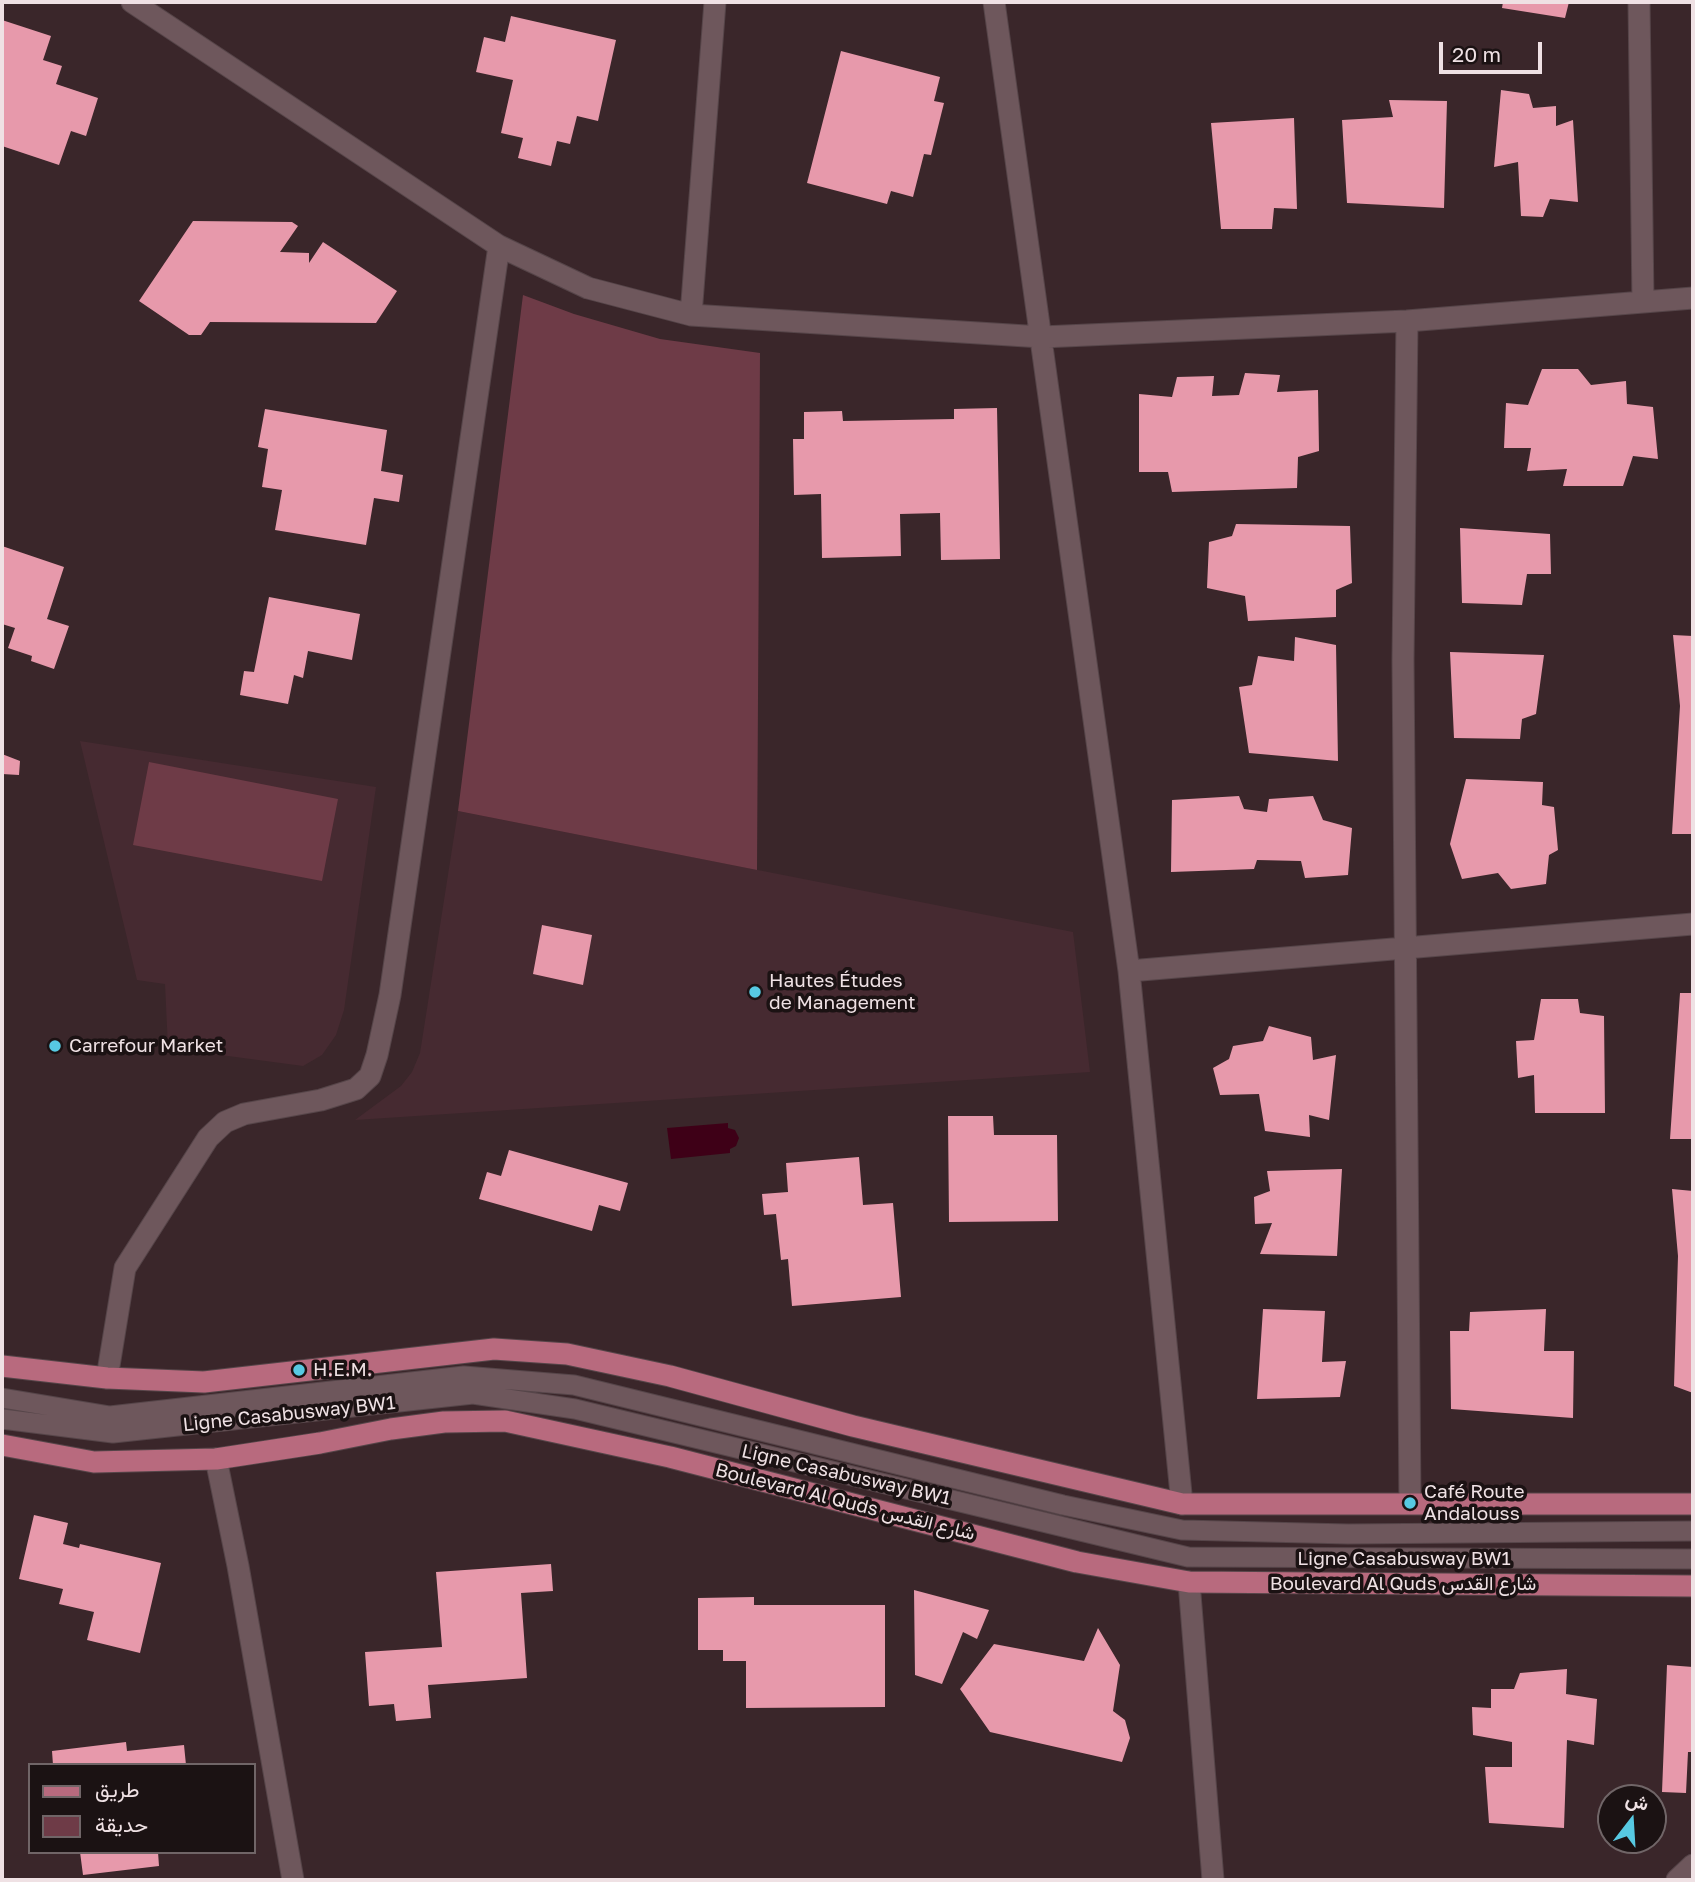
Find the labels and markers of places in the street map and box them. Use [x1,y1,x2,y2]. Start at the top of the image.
place label: Hautes Études de Management [769,970,916,1014]
marker: Hautes Études de Management [747,984,763,1000]
place label: Carrefour Market [69,1035,223,1057]
marker: Carrefour Market [47,1038,63,1054]
place label: H.E.M. [313,1359,372,1381]
marker: H.E.M. [291,1362,307,1378]
place label: Café Route Andalouss [1424,1481,1524,1525]
marker: Café Route Andalouss [1402,1495,1418,1511]

